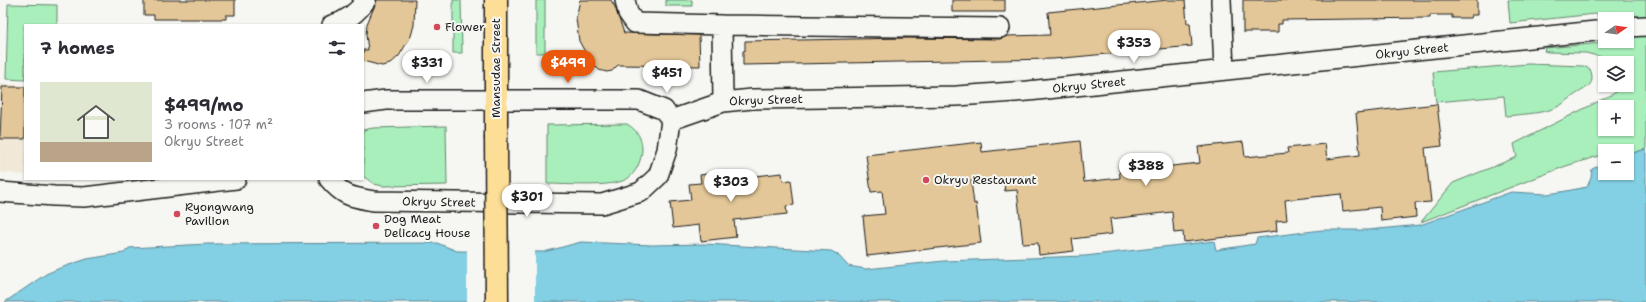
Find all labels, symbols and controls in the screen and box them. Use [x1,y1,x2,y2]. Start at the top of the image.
north arrow [1598,12,1634,48]
map controls [1598,12,1634,180]
street label: Mansudae Street [488,18,504,118]
place label: Flower [445,19,485,35]
marker: Flower [432,22,442,32]
pin: $353 [1110,30,1158,64]
text: $353 [1117,34,1151,51]
text: 7 homes [40,37,115,59]
icon: filters [326,37,348,59]
street label: Okryu Street [1375,39,1449,63]
pin: $331 [403,50,451,84]
pin: $499 [544,50,592,84]
text: $331 [411,54,443,71]
text: $499 [550,54,586,71]
button: layers [1598,56,1634,92]
pin: $451 [643,60,691,94]
text: $451 [651,64,683,81]
street label: Okryu Street [1052,73,1126,97]
street label: Okryu Street [729,91,803,109]
text: $499/mo [164,94,243,116]
icon: home [72,98,120,146]
button: + [1598,100,1634,136]
text: 3 rooms · 107 m² [164,116,273,133]
text: Okryu Street [164,133,244,150]
button: − [1598,144,1634,180]
pin: $388 [1122,153,1170,187]
text: $388 [1128,157,1164,174]
pin: $303 [707,169,755,203]
place label: Okryu Restaurant [934,172,1037,188]
text: $303 [713,173,749,190]
marker: Okryu Restaurant [921,175,931,185]
pin: $301 [503,184,551,218]
text: $301 [511,188,543,205]
street label: Okryu Street [402,193,476,211]
place label: Ryongwang Pavilion [185,199,254,229]
marker: Ryongwang Pavilion [172,209,182,219]
place label: Dog Meat Delicacy House [384,211,471,241]
marker: Dog Meat Delicacy House [371,221,381,231]

